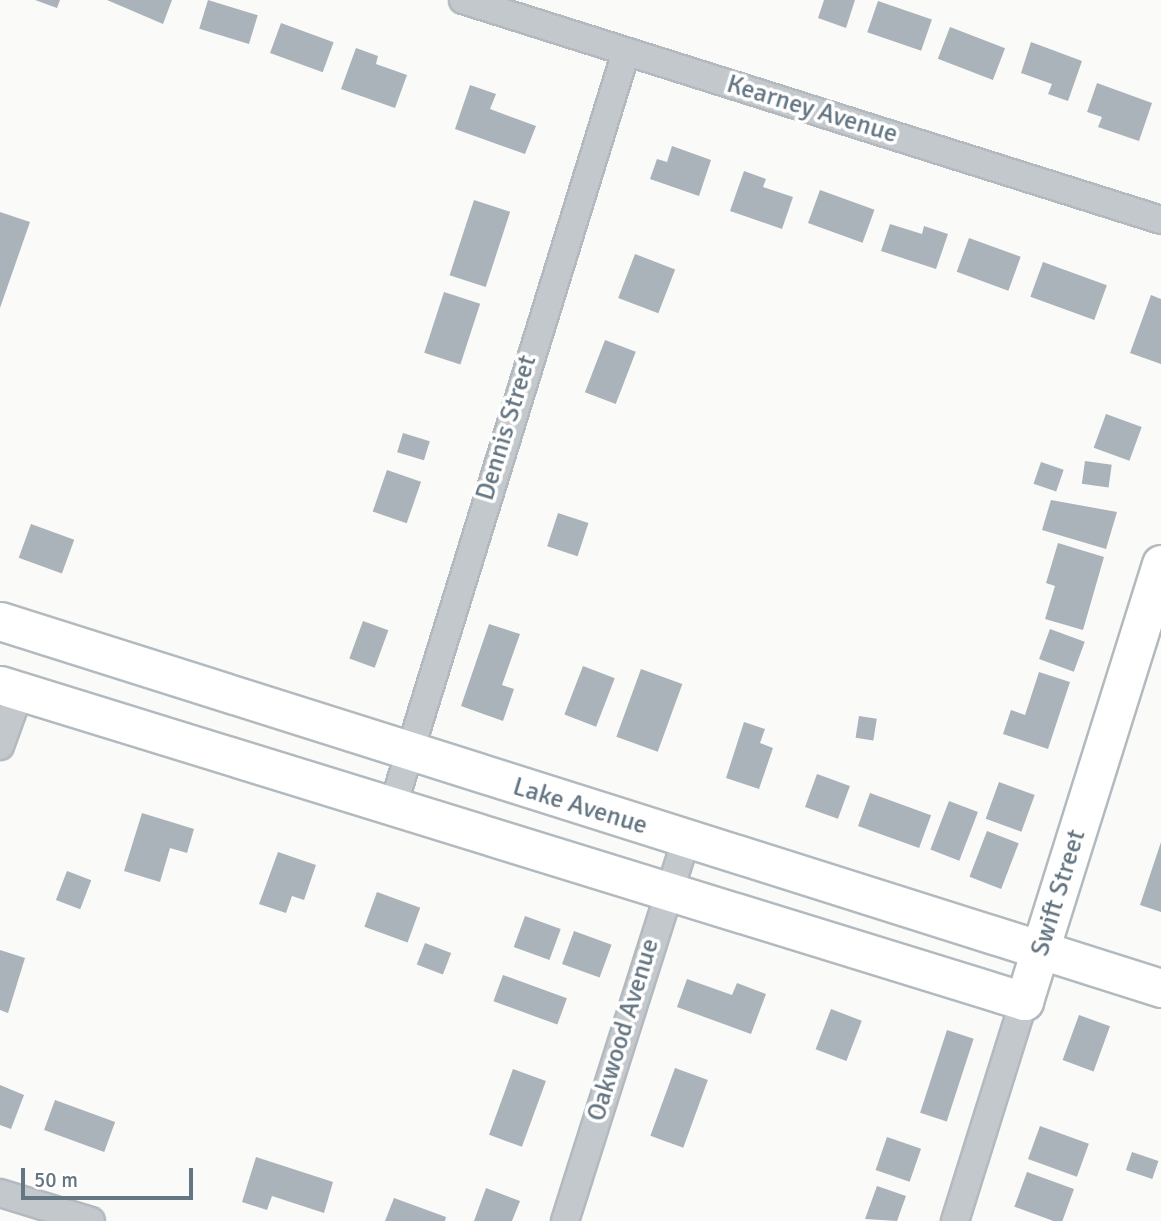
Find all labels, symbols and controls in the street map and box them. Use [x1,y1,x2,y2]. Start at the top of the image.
street label: Kearney Avenue [723,69,901,151]
street label: Dennis Street [470,352,544,504]
street label: Lake Avenue [509,772,651,842]
street label: Swift Street [1025,826,1093,960]
street label: Oakwood Avenue [581,935,667,1125]
scale bar [24,1154,196,1198]
text: 50 m [34,1167,78,1193]

